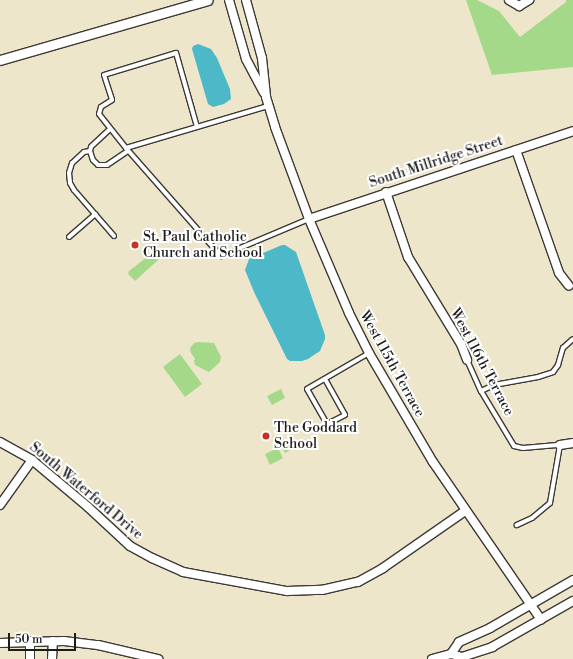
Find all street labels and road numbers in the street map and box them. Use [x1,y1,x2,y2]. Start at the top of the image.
street label: South Millridge Street [367,132,505,192]
street label: West 116th Terrace [447,306,517,418]
street label: West 115th Terrace [356,308,428,420]
street label: South Waterford Drive [26,439,146,543]

